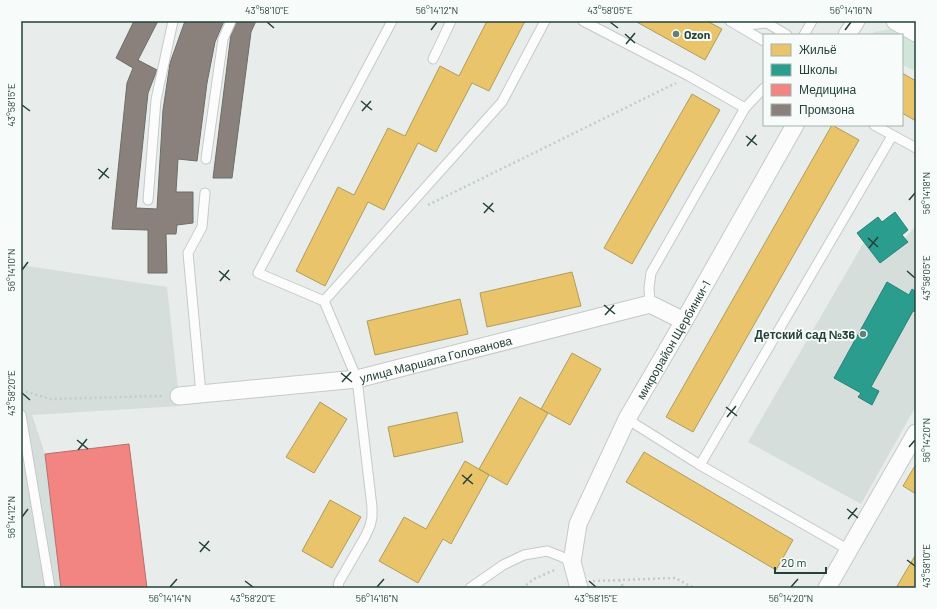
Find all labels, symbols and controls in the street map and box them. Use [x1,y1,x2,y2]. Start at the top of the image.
text: 43°58'10"E [245,4,289,16]
text: 56°14'12"N [416,4,458,16]
text: 43°58'05"E [587,4,633,16]
text: 56°14'16"N [830,4,872,16]
place label: Ozon [684,27,710,41]
marker: Ozon [671,29,681,39]
legend [763,34,903,126]
text: Жильё [799,42,837,56]
text: Школы [799,62,837,76]
text: Медицина [799,82,856,97]
text: 43°58'15"E [5,83,17,127]
text: Промзона [799,102,855,117]
text: 56°14'18"N [920,172,932,214]
text: 56°14'10"N [5,249,17,291]
text: 43°58'05"E [920,255,932,301]
street label: микрорайон Щербинки-1 [633,278,713,402]
place label: Детский сад №36 [754,327,856,342]
marker: Детский сад №36 [858,329,868,339]
street label: улица Маршала Голованова [358,333,514,386]
text: 43°58'20"E [5,370,17,416]
text: 56°14'20"N [920,418,932,462]
text: 56°14'12"N [5,496,17,538]
text: 43°58'10"E [920,544,932,588]
scale bar [775,549,826,575]
text: 20 m [781,555,807,569]
text: 56°14'14"N [149,592,191,604]
text: 43°58'20"E [230,592,276,604]
text: 56°14'16"N [356,592,398,604]
text: 43°58'15"E [574,592,618,604]
text: 56°14'20"N [769,592,813,604]

